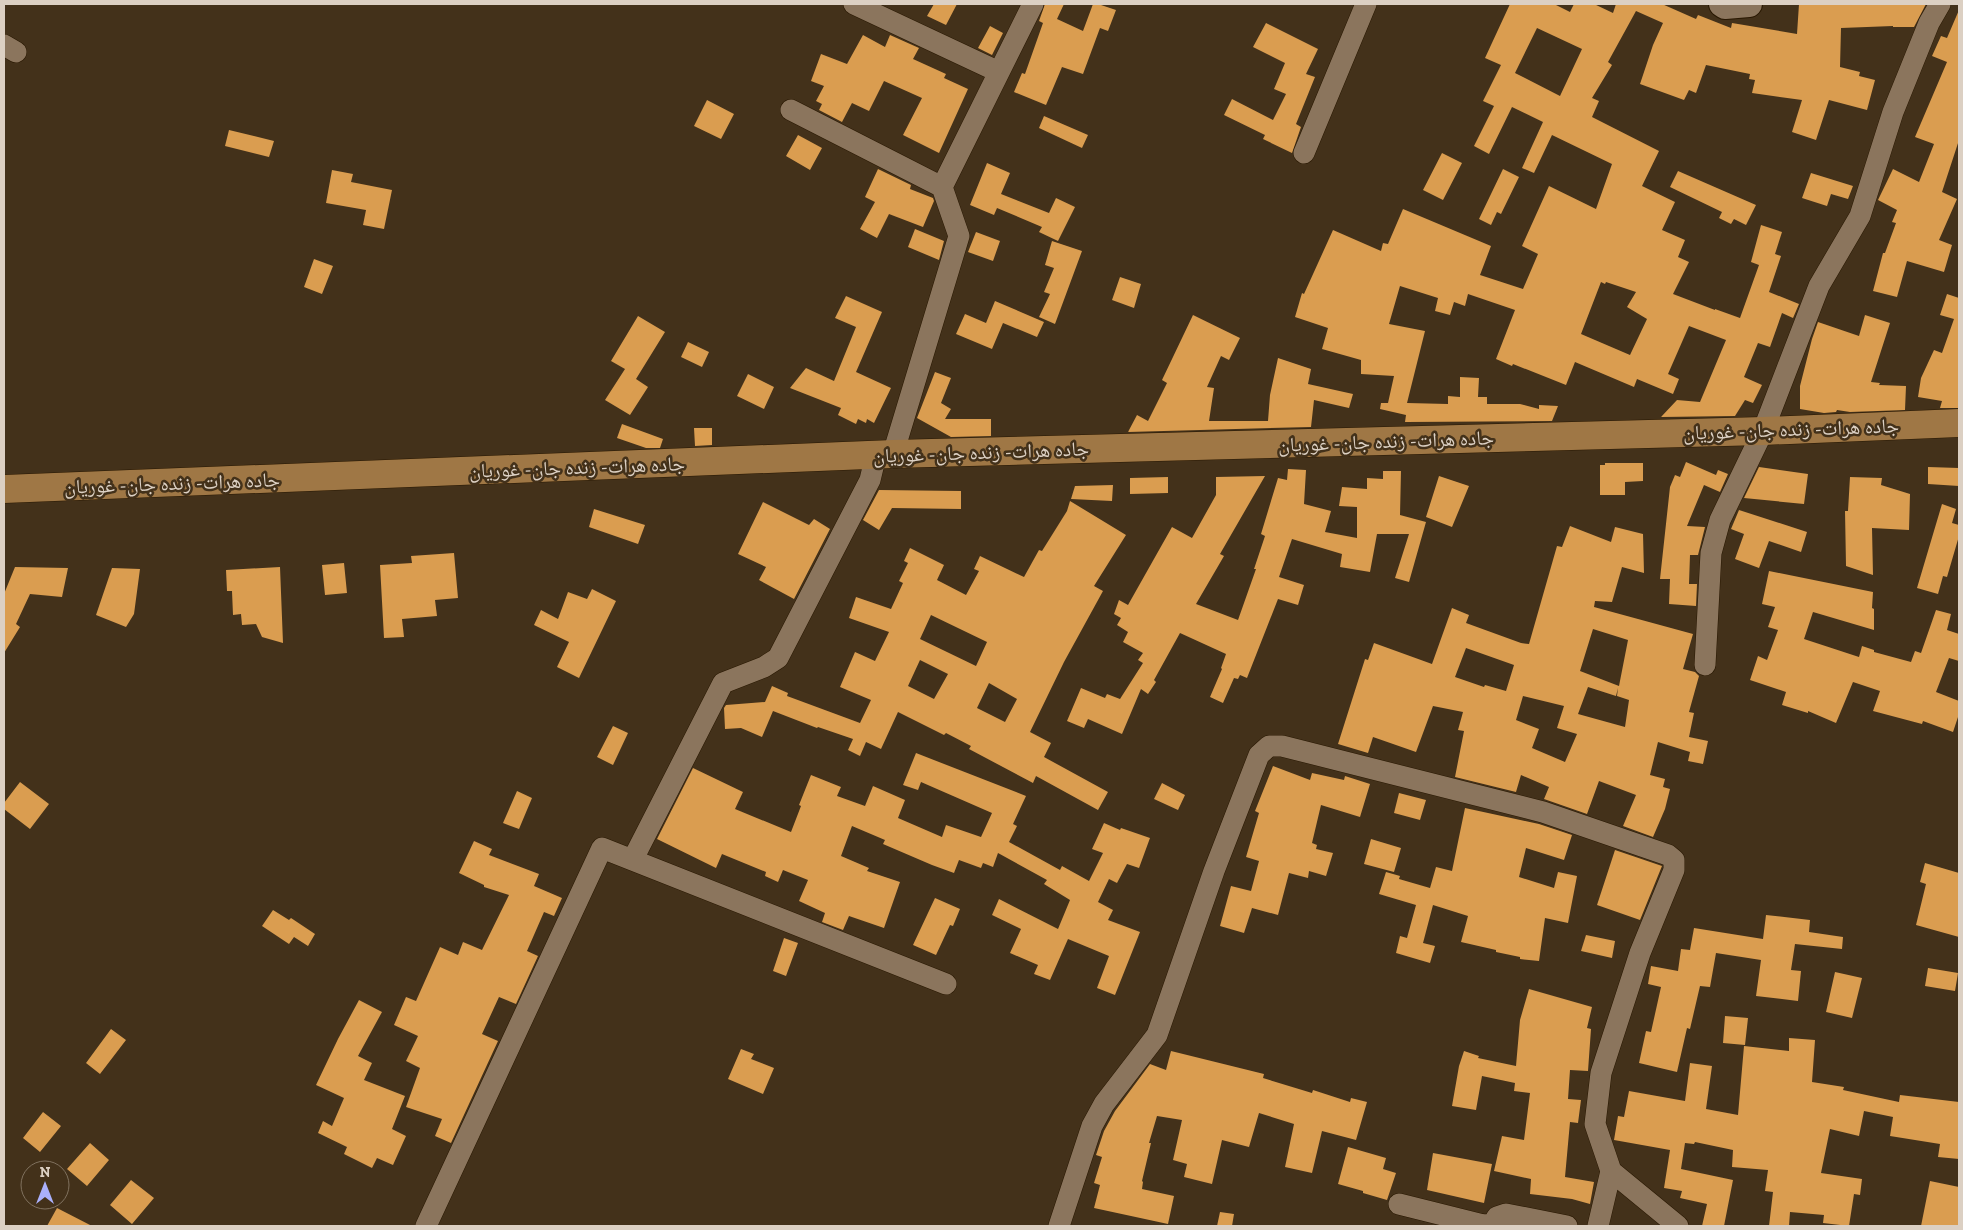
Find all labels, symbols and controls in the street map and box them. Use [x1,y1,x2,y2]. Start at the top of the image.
street label: جاده هرات- زنده جان- غوریان [1683,413,1900,445]
street label: جاده هرات- زنده جان- غوریان [1278,425,1495,457]
street label: جاده هرات- زنده جان- غوریان [873,436,1090,468]
street label: جاده هرات- زنده جان- غوریان [469,451,686,483]
street label: جاده هرات- زنده جان- غوریان [64,467,281,499]
north arrow [20,1160,70,1210]
text: N [40,1164,51,1181]

